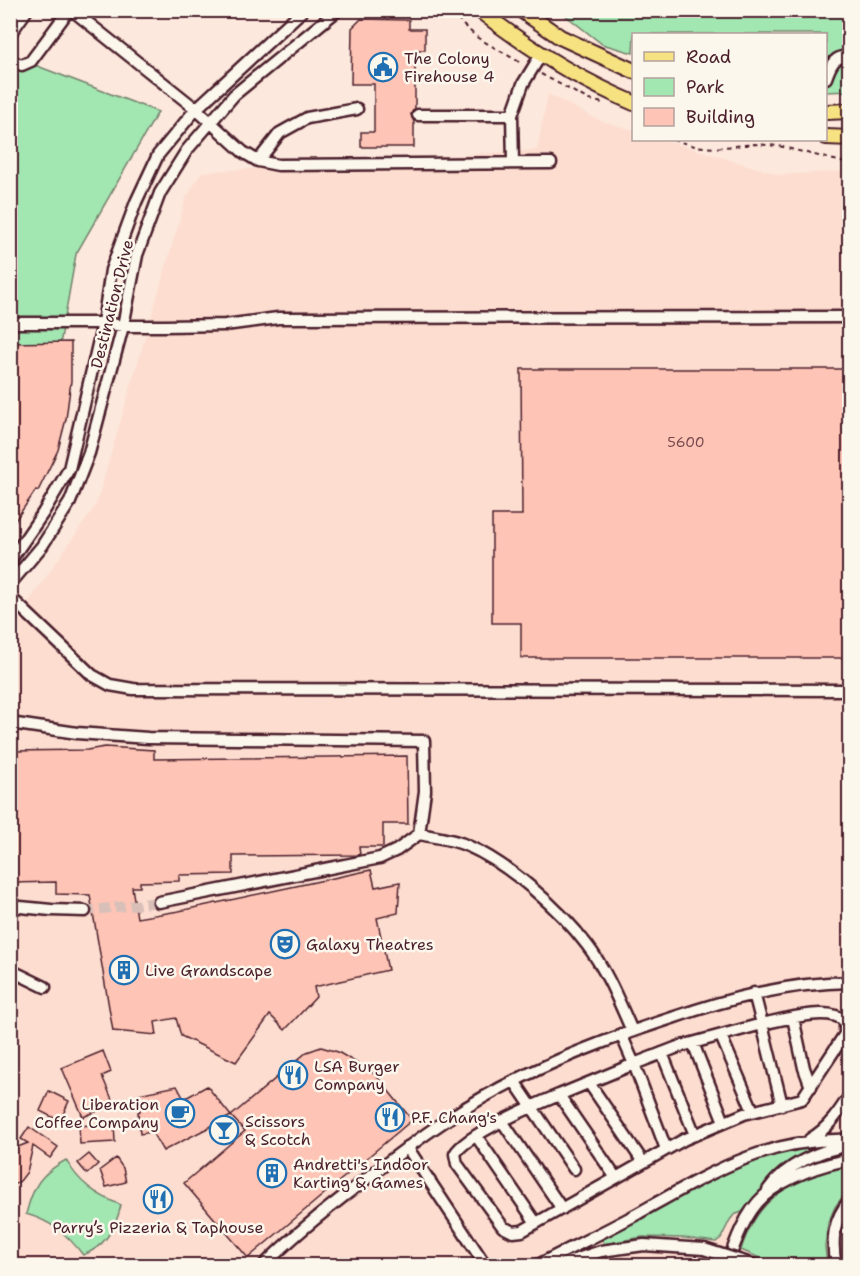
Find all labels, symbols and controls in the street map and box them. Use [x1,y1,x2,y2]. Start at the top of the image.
legend [632,33,827,141]
text: Road [686,45,731,69]
place label: The Colony Firehouse 4 [404,48,494,87]
public building icon: The Colony Firehouse 4 [367,51,399,83]
text: Park [686,75,725,99]
text: Building [686,105,755,129]
street label: Destination Drive [86,237,138,371]
house number: 5600 [667,433,705,451]
theatre icon: Galaxy Theatres [269,928,301,960]
place label: Galaxy Theatres [306,934,434,955]
building icon: Live Grandscape [108,954,140,986]
place label: Live Grandscape [145,960,272,981]
place label: LSA Burger Company [314,1056,400,1095]
restaurant icon: LSA Burger Company [277,1059,309,1091]
place label: Liberation Coffee Company [35,1094,159,1133]
cafe icon: Liberation Coffee Company [164,1097,196,1129]
restaurant icon: P.F. Chang's [374,1101,406,1133]
place label: P.F. Chang's [411,1107,497,1128]
place label: Scissors & Scotch [245,1111,311,1150]
bar icon: Scissors & Scotch [208,1114,240,1146]
place label: Andretti's Indoor Karting & Games [293,1154,429,1193]
building icon: Andretti's Indoor Karting & Games [256,1157,288,1189]
restaurant icon: Parry’s Pizzeria & Taphouse [142,1183,174,1215]
place label: Parry’s Pizzeria & Taphouse [52,1217,264,1238]

